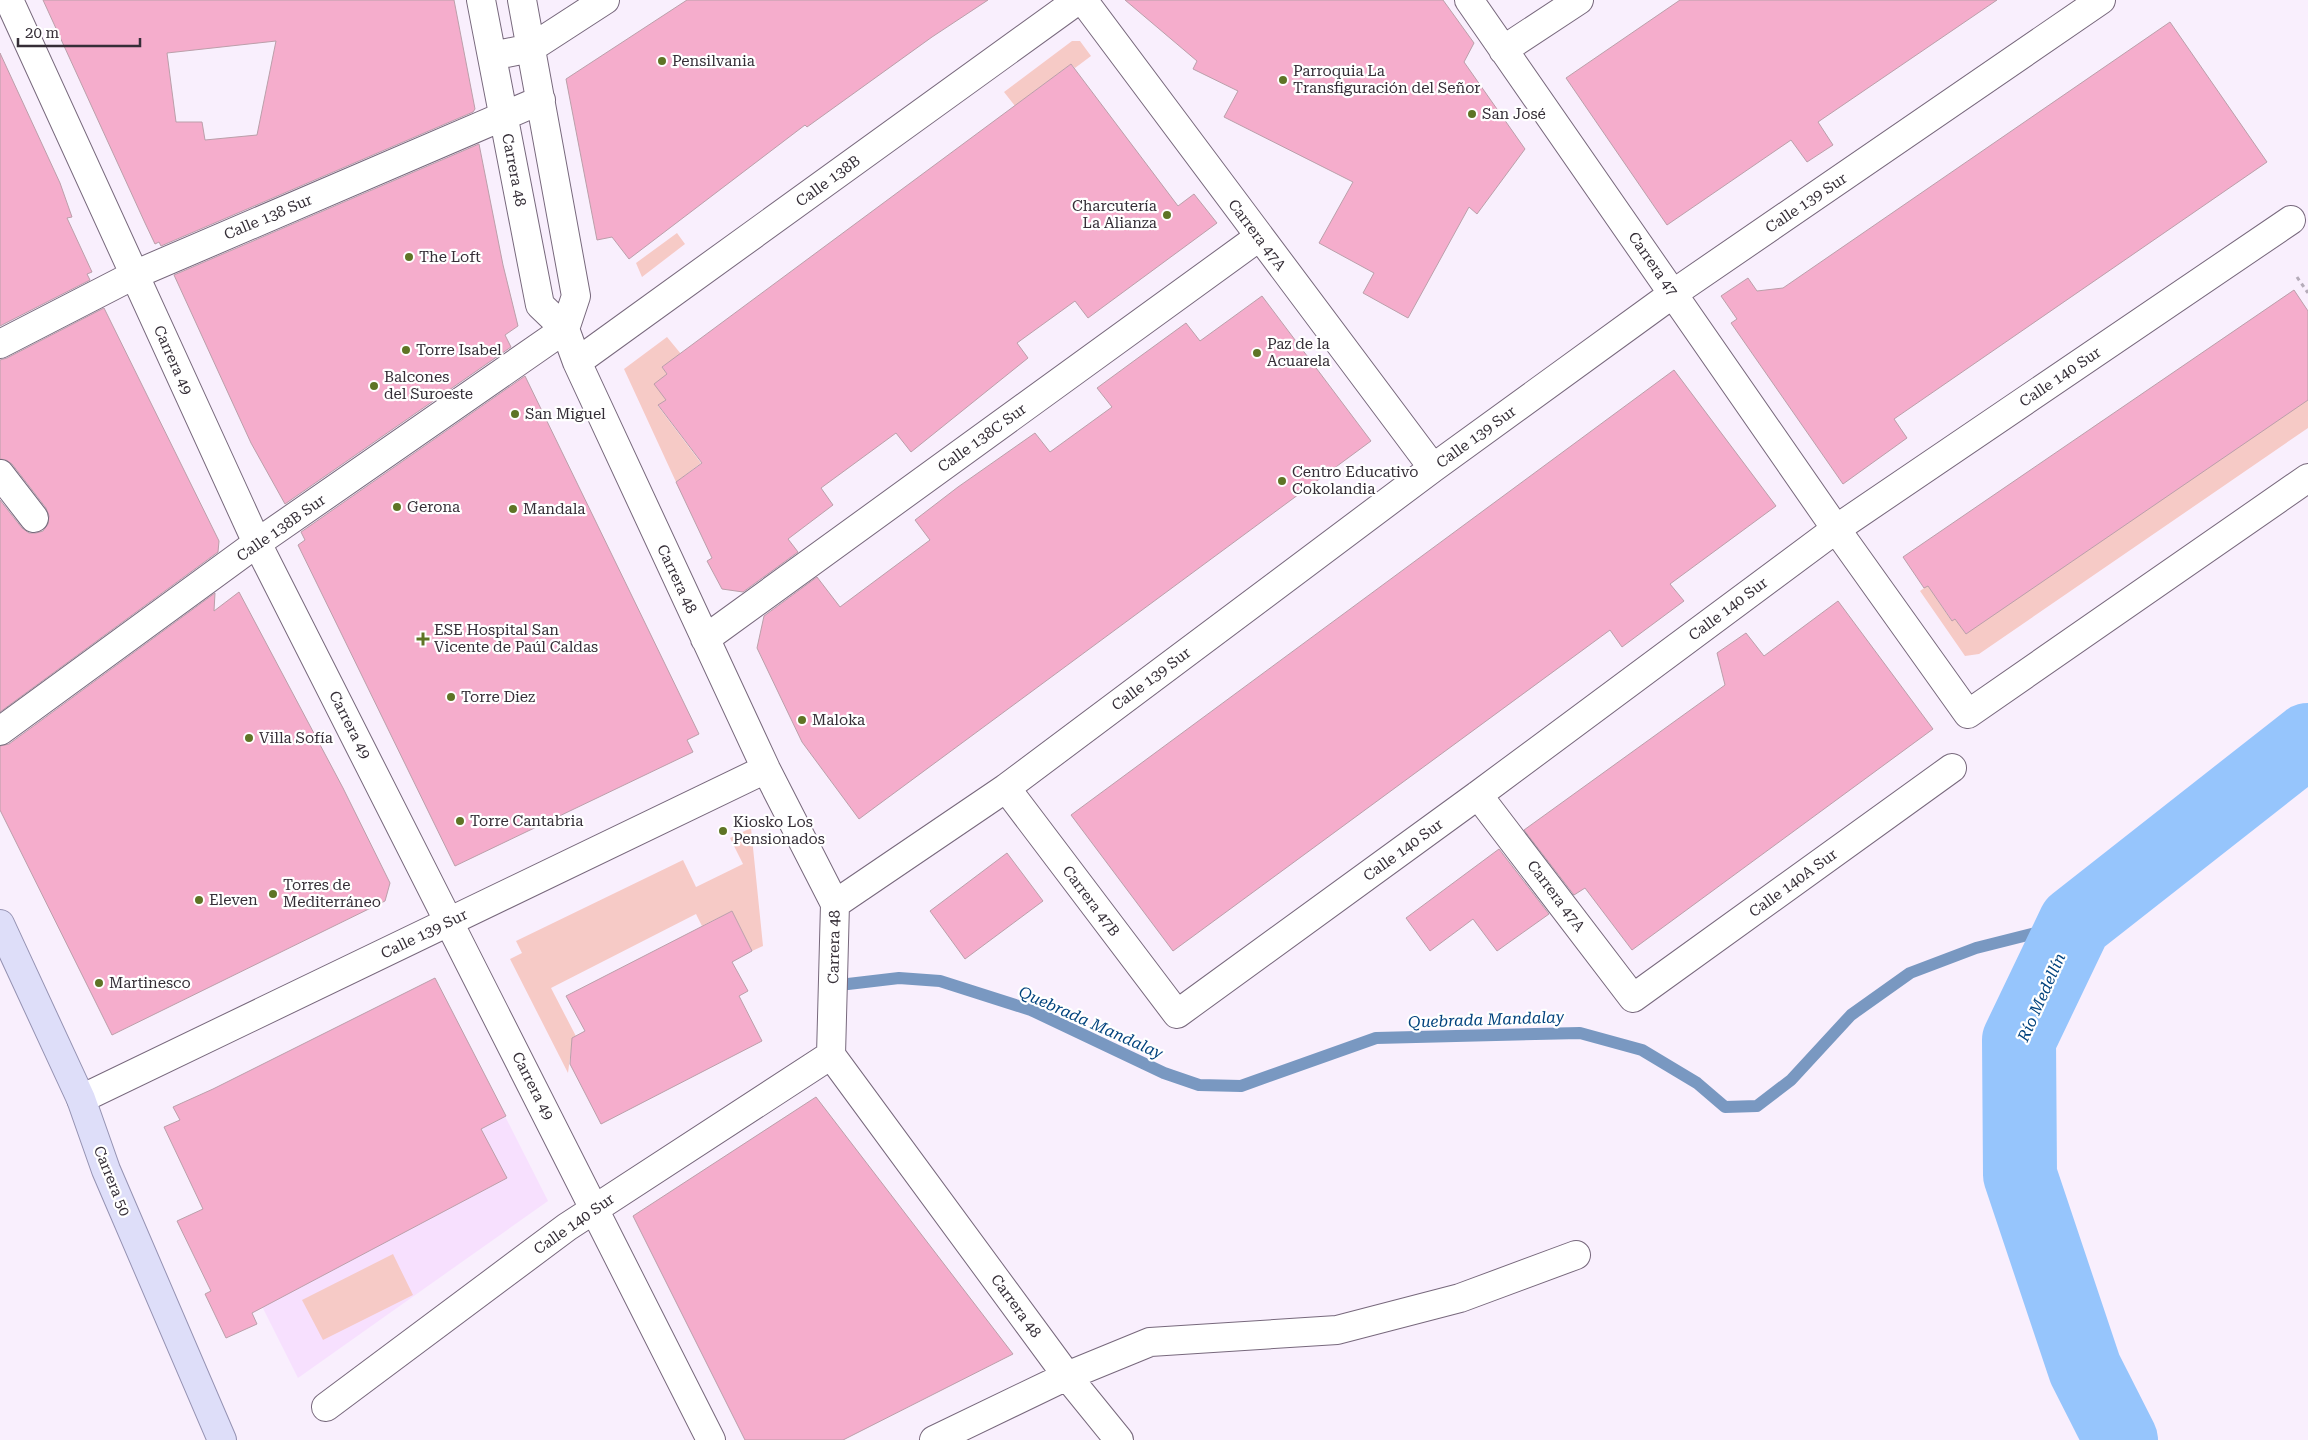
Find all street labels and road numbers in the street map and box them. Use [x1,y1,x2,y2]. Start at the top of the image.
street label: Carrera 48 [498,132,530,208]
street label: Calle 138B [792,152,864,210]
street label: Calle 139 Sur [1762,169,1850,237]
street label: Calle 138 Sur [221,190,315,244]
street label: Carrera 47A [1224,196,1290,275]
street label: Carrera 47 [1624,229,1682,299]
street label: Carrera 49 [150,323,196,397]
street label: Calle 140 Sur [2016,343,2104,411]
street label: Calle 138C Sur [934,400,1030,476]
street label: Calle 139 Sur [1433,402,1519,472]
street label: Calle 138B Sur [233,491,329,565]
street label: Carrera 48 [653,542,701,616]
street label: Calle 140 Sur [1685,574,1771,644]
street label: Calle 139 Sur [1108,644,1194,714]
street label: Carrera 49 [325,688,375,762]
street label: Calle 140 Sur [1360,815,1446,885]
street label: Calle 140A Sur [1745,845,1841,921]
street label: Carrera 47A [1523,857,1589,936]
street label: Carrera 47B [1059,862,1123,940]
street label: Calle 139 Sur [378,905,470,963]
street label: Carrera 48 [824,910,844,984]
street label: Carrera 49 [508,1049,558,1123]
street label: Carrera 50 [90,1143,134,1219]
street label: Calle 140 Sur [530,1190,618,1258]
street label: Carrera 48 [987,1271,1045,1341]

